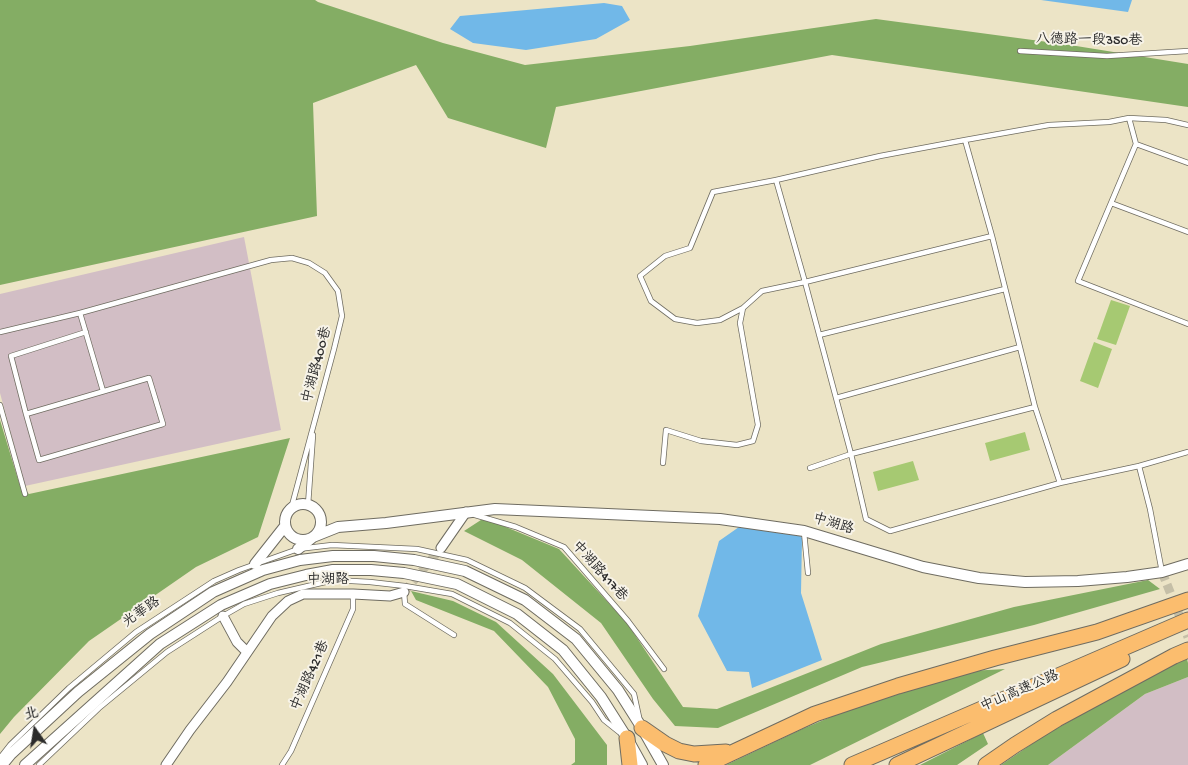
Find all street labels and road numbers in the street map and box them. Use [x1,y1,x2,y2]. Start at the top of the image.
street label: 八德路一段350巷 [1036,32,1142,50]
street label: 中湖路400巷 [300,325,336,405]
street label: 中湖路 [810,511,856,539]
street label: 中湖路417巷 [567,538,631,606]
street label: 中湖路 [307,573,349,589]
street label: 光華路 [120,594,164,632]
street label: 中湖路421巷 [288,638,334,714]
street label: 中山高速公路 [978,668,1062,716]

